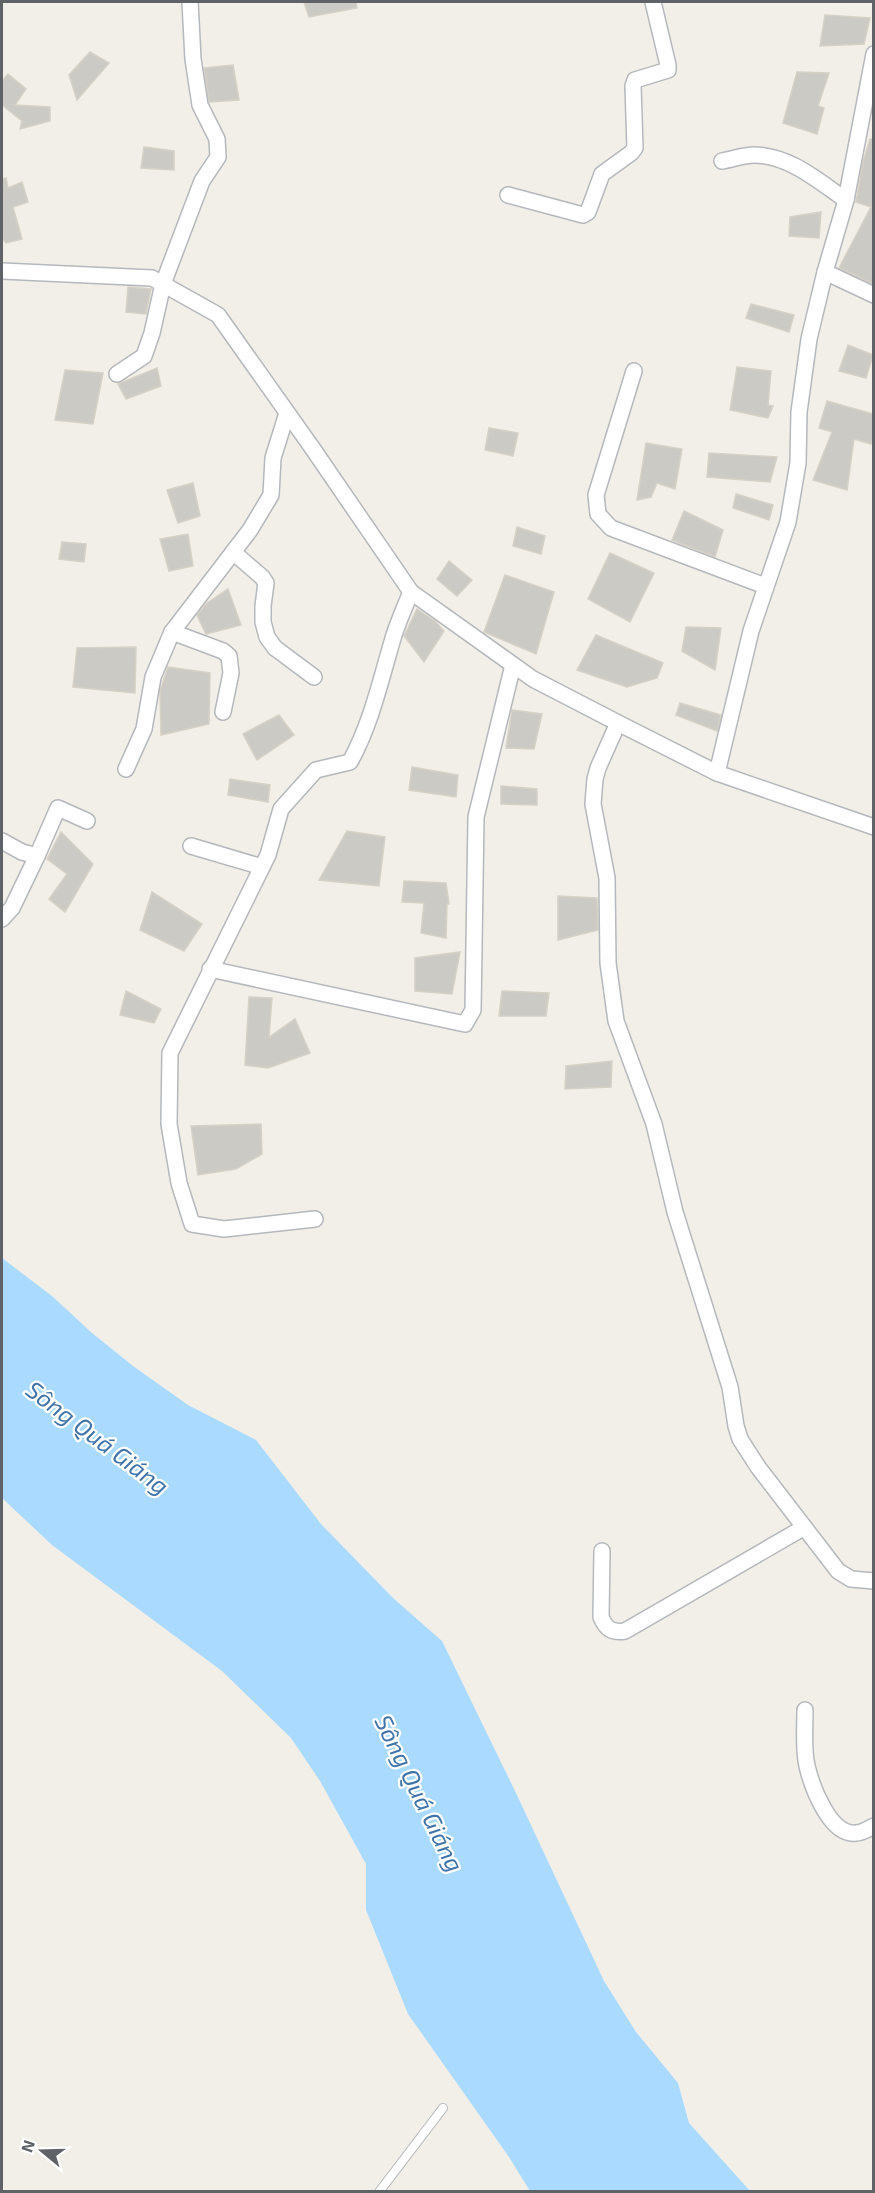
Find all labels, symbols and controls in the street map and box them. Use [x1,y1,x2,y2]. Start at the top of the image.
water label: Sông Quá Giáng [21,1374,175,1500]
water label: Sông Quá Giáng [369,1710,471,1876]
north arrow [12,2121,72,2181]
text: N [16,2137,38,2155]

